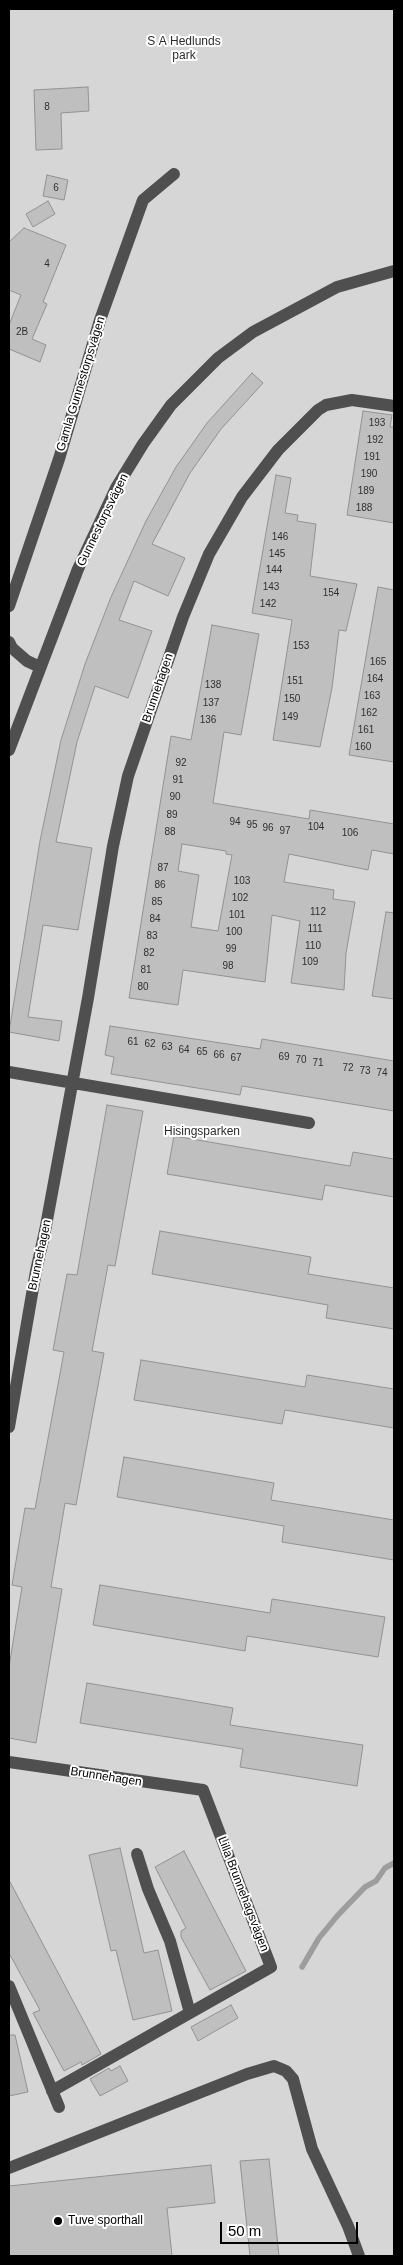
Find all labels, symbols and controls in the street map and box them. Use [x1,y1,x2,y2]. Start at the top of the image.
park label: S A Hedlunds park [147,35,221,63]
house number: 8 [44,101,50,113]
house number: 6 [53,182,59,194]
house number: 4 [44,258,50,270]
street label: Gamla Gunnestorpsvägen [54,315,108,453]
house number: 2B [16,326,28,338]
house number: 193 [369,417,385,429]
house number: 192 [367,434,383,446]
house number: 191 [364,451,380,463]
house number: 190 [361,468,377,480]
street label: Gunnestorpsvägen [74,471,132,569]
house number: 189 [358,485,374,497]
house number: 188 [356,502,372,514]
house number: 146 [272,531,288,543]
house number: 145 [269,548,285,560]
house number: 144 [266,564,282,576]
house number: 143 [263,581,279,593]
house number: 154 [323,587,339,599]
house number: 142 [260,598,276,610]
house number: 153 [293,640,309,652]
street label: Brunnehagen [139,652,177,724]
house number: 165 [370,656,386,668]
house number: 164 [367,673,383,685]
house number: 151 [287,675,303,687]
house number: 138 [205,679,221,691]
house number: 163 [364,690,380,702]
house number: 150 [284,693,300,705]
house number: 137 [203,697,219,709]
house number: 162 [361,707,377,719]
house number: 149 [282,711,298,723]
house number: 136 [200,714,216,726]
house number: 161 [358,724,374,736]
house number: 160 [355,741,371,753]
house number: 92 [175,757,187,769]
house number: 91 [172,774,184,786]
house number: 90 [169,791,181,803]
house number: 89 [166,809,178,821]
house number: 94 [229,816,241,828]
house number: 95 [246,819,258,831]
house number: 104 [308,821,324,833]
house number: 96 [262,822,274,834]
house number: 97 [279,825,291,837]
house number: 88 [164,826,176,838]
house number: 106 [342,827,358,839]
house number: 87 [157,862,169,874]
house number: 103 [234,875,250,887]
house number: 86 [154,879,166,891]
house number: 102 [232,892,248,904]
house number: 85 [151,896,163,908]
house number: 112 [310,906,326,918]
house number: 101 [229,909,245,921]
house number: 84 [149,913,161,925]
house number: 111 [307,923,323,935]
house number: 100 [226,926,242,938]
house number: 83 [146,930,158,942]
house number: 110 [305,940,321,952]
house number: 99 [225,943,237,955]
house number: 82 [143,947,155,959]
house number: 109 [302,956,318,968]
house number: 98 [222,960,234,972]
house number: 81 [140,964,152,976]
house number: 80 [137,981,149,993]
house number: 61 [127,1036,139,1048]
house number: 62 [144,1038,156,1050]
house number: 63 [161,1041,173,1053]
house number: 64 [178,1044,190,1056]
house number: 65 [196,1046,208,1058]
house number: 66 [213,1049,225,1061]
house number: 69 [278,1051,290,1063]
house number: 67 [230,1052,242,1064]
house number: 70 [295,1054,307,1066]
house number: 71 [312,1057,324,1069]
house number: 72 [342,1062,354,1074]
house number: 73 [359,1065,371,1077]
house number: 74 [376,1067,388,1079]
park label: Hisingsparken [164,1125,240,1139]
street label: Brunnehagen [25,1218,55,1292]
street label: Brunnehagen [69,1764,143,1790]
street label: Lilla Brunnehagsvägen [214,1834,272,1954]
scale bar [223,2212,360,2244]
place label: Tuve sporthall [68,2214,143,2228]
marker: Tuve sporthall [52,2215,64,2227]
text: 50 m [228,2222,261,2239]

